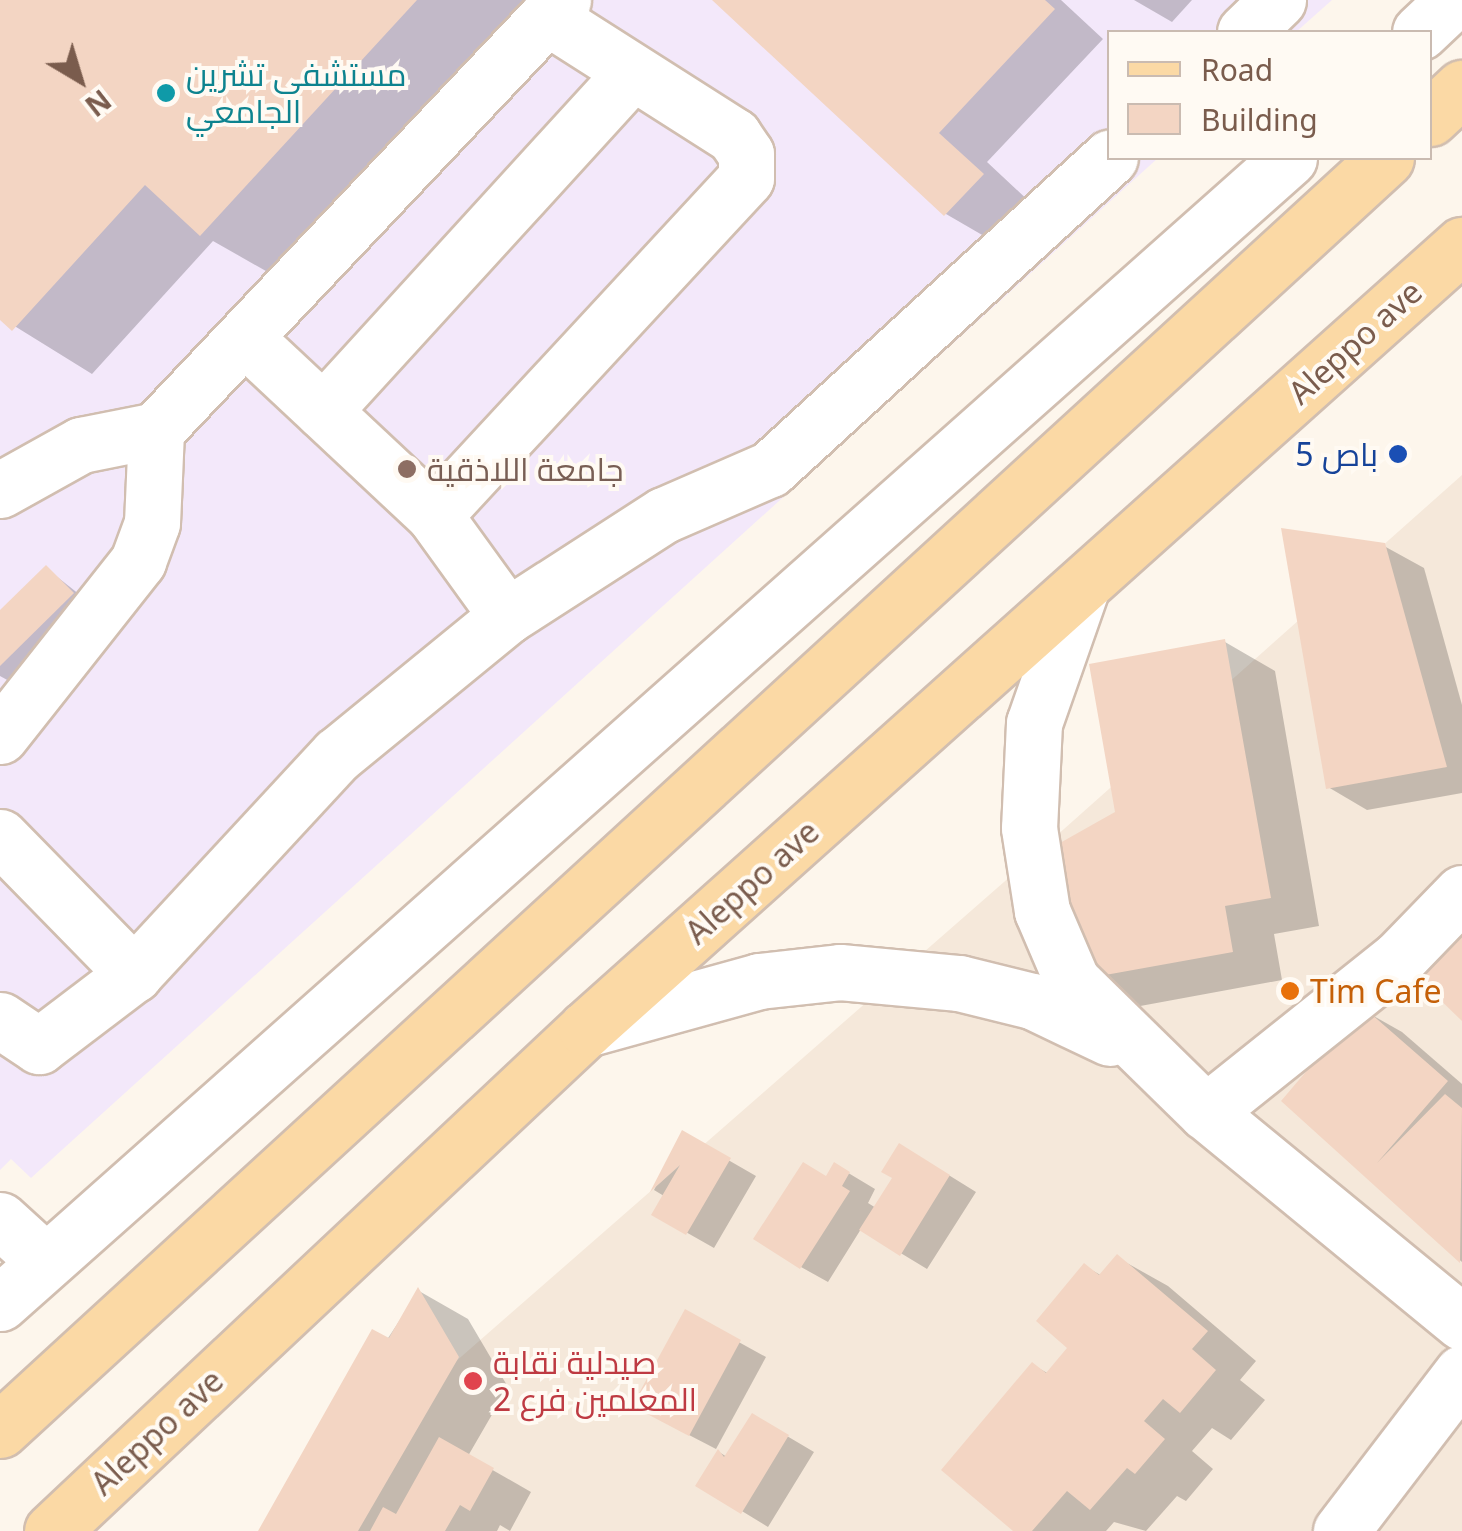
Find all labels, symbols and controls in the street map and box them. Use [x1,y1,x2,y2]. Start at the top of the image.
north arrow [30,30,130,130]
legend [1107,30,1432,160]
text: Road [1201,49,1273,90]
place label: مستشفى تشرين الجامعي [186,56,407,131]
text: N [78,82,119,126]
marker: مستشفى تشرين الجامعي [155,82,177,104]
text: Building [1201,99,1318,140]
street label: Aleppo ave [1280,272,1430,412]
place label: باص 5 [1295,435,1378,473]
marker: باص 5 [1387,443,1409,465]
place label: جامعة اللاذقية [427,450,624,488]
marker: جامعة اللاذقية [396,458,418,480]
street label: Aleppo ave [677,812,827,952]
place label: Tim Cafe [1310,972,1442,1010]
marker: Tim Cafe [1279,980,1301,1002]
place label: صيدلية نقابة المعلمين فرع 2 [493,1344,697,1419]
street label: Aleppo ave [83,1361,231,1503]
marker: صيدلية نقابة المعلمين فرع 2 [462,1370,484,1392]

